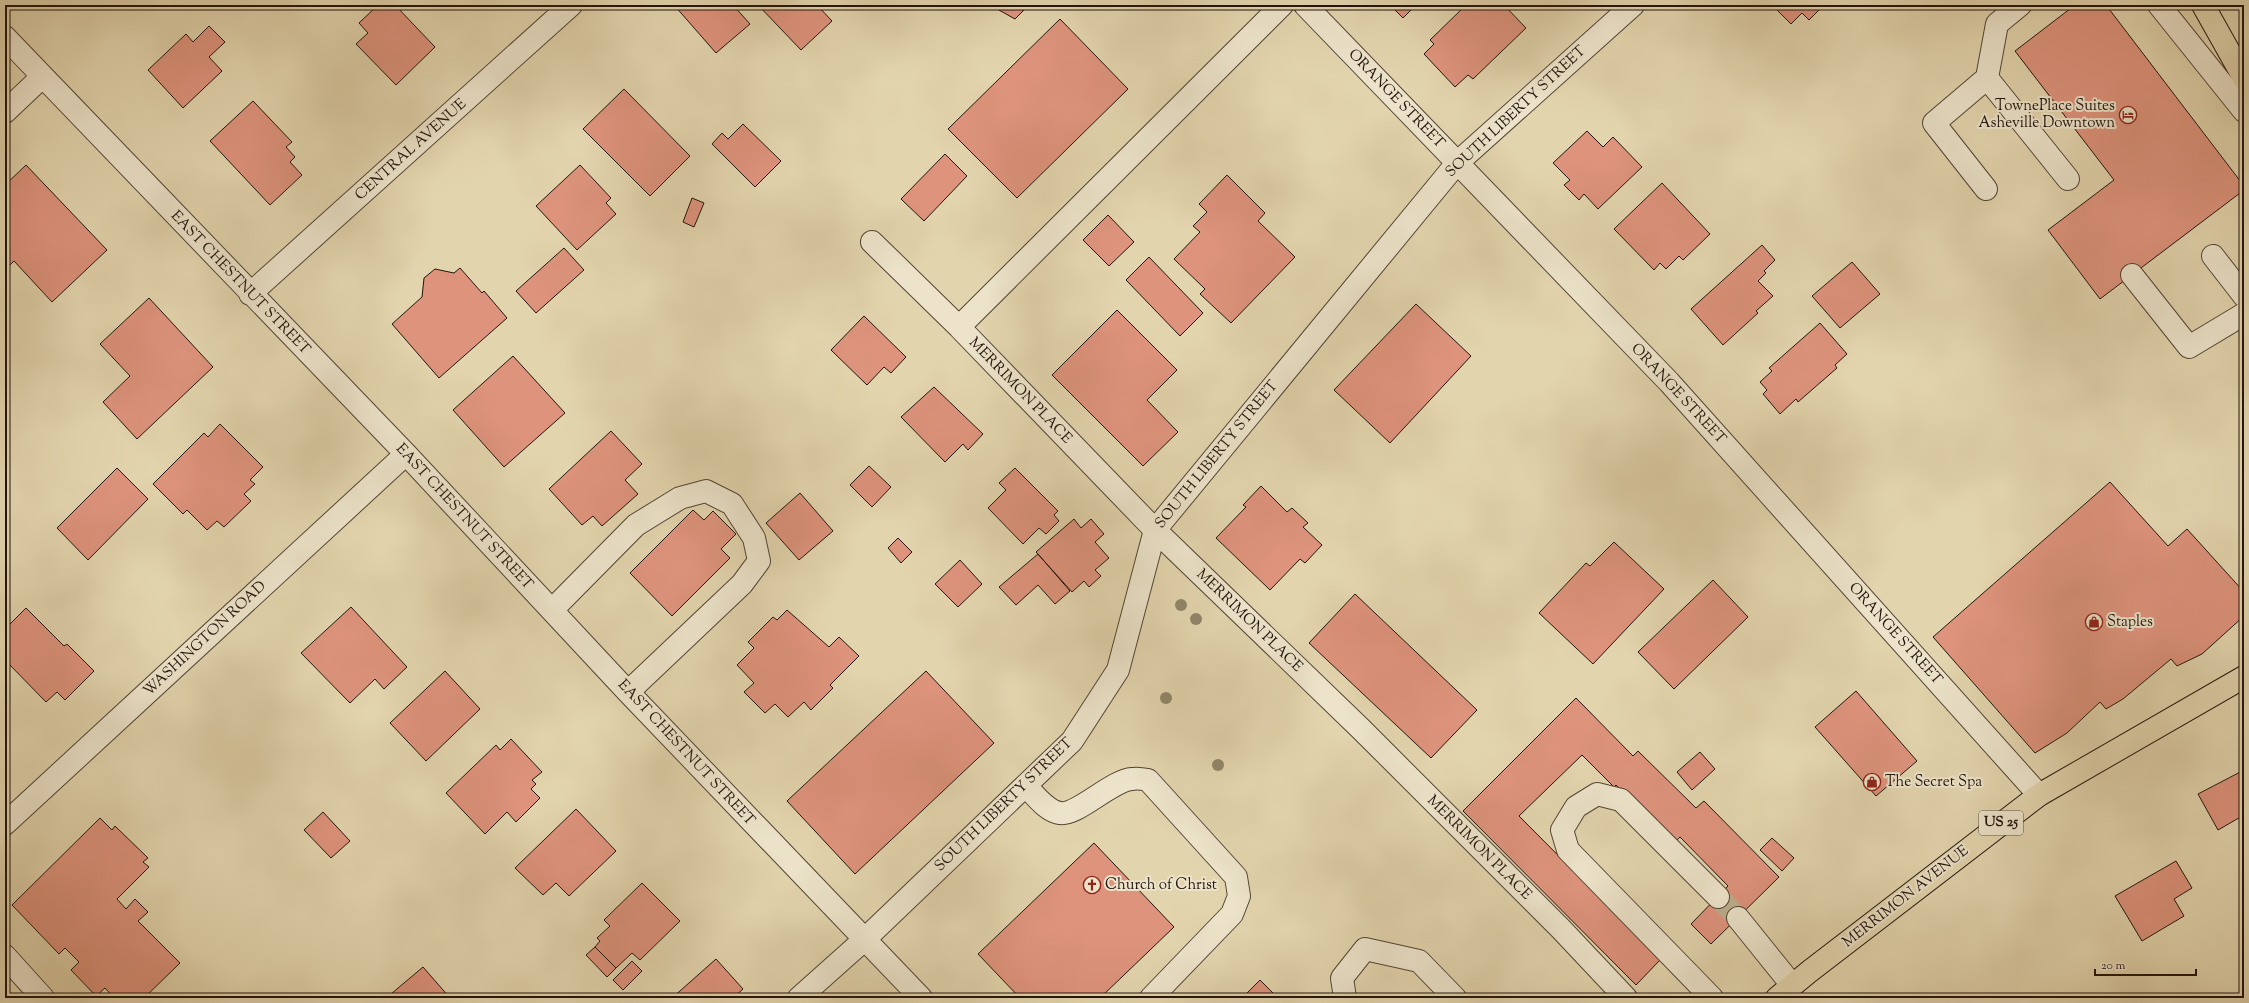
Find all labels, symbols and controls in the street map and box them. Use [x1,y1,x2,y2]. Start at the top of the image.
street label: SOUTH LIBERTY STREET [1441,41,1591,183]
street label: ORANGE STREET [1343,45,1449,154]
street label: CENTRAL AVENUE [351,94,471,206]
place label: TownePlace Suites Asheville Downtown [1978,96,2115,134]
hotel icon: TownePlace Suites Asheville Downtown [2118,105,2138,125]
street label: EAST CHESTNUT STREET [165,206,315,360]
street label: MERRIMON PLACE [964,333,1076,449]
street label: ORANGE STREET [1626,339,1731,449]
street label: SOUTH LIBERTY STREET [1151,376,1284,533]
street label: EAST CHESTNUT STREET [390,439,538,595]
street label: MERRIMON PLACE [1191,565,1307,677]
street label: WASHINGTON ROAD [139,576,271,702]
street label: ORANGE STREET [1843,578,1947,690]
shop icon: Staples [2084,612,2104,632]
place label: Staples [2107,612,2153,633]
street label: EAST CHESTNUT STREET [612,675,760,831]
street label: SOUTH LIBERTY STREET [930,733,1078,877]
shop icon: The Secret Spa [1862,772,1882,792]
place label: The Secret Spa [1885,772,1982,793]
street label: MERRIMON PLACE [1422,791,1536,905]
road number: US 25 [1979,811,2023,835]
street label: MERRIMON AVENUE [1838,841,1974,953]
church icon: Church of Christ [1082,875,1102,895]
place label: Church of Christ [1105,875,1217,896]
scale bar [2095,951,2196,977]
text: 20 m [2101,957,2126,975]

